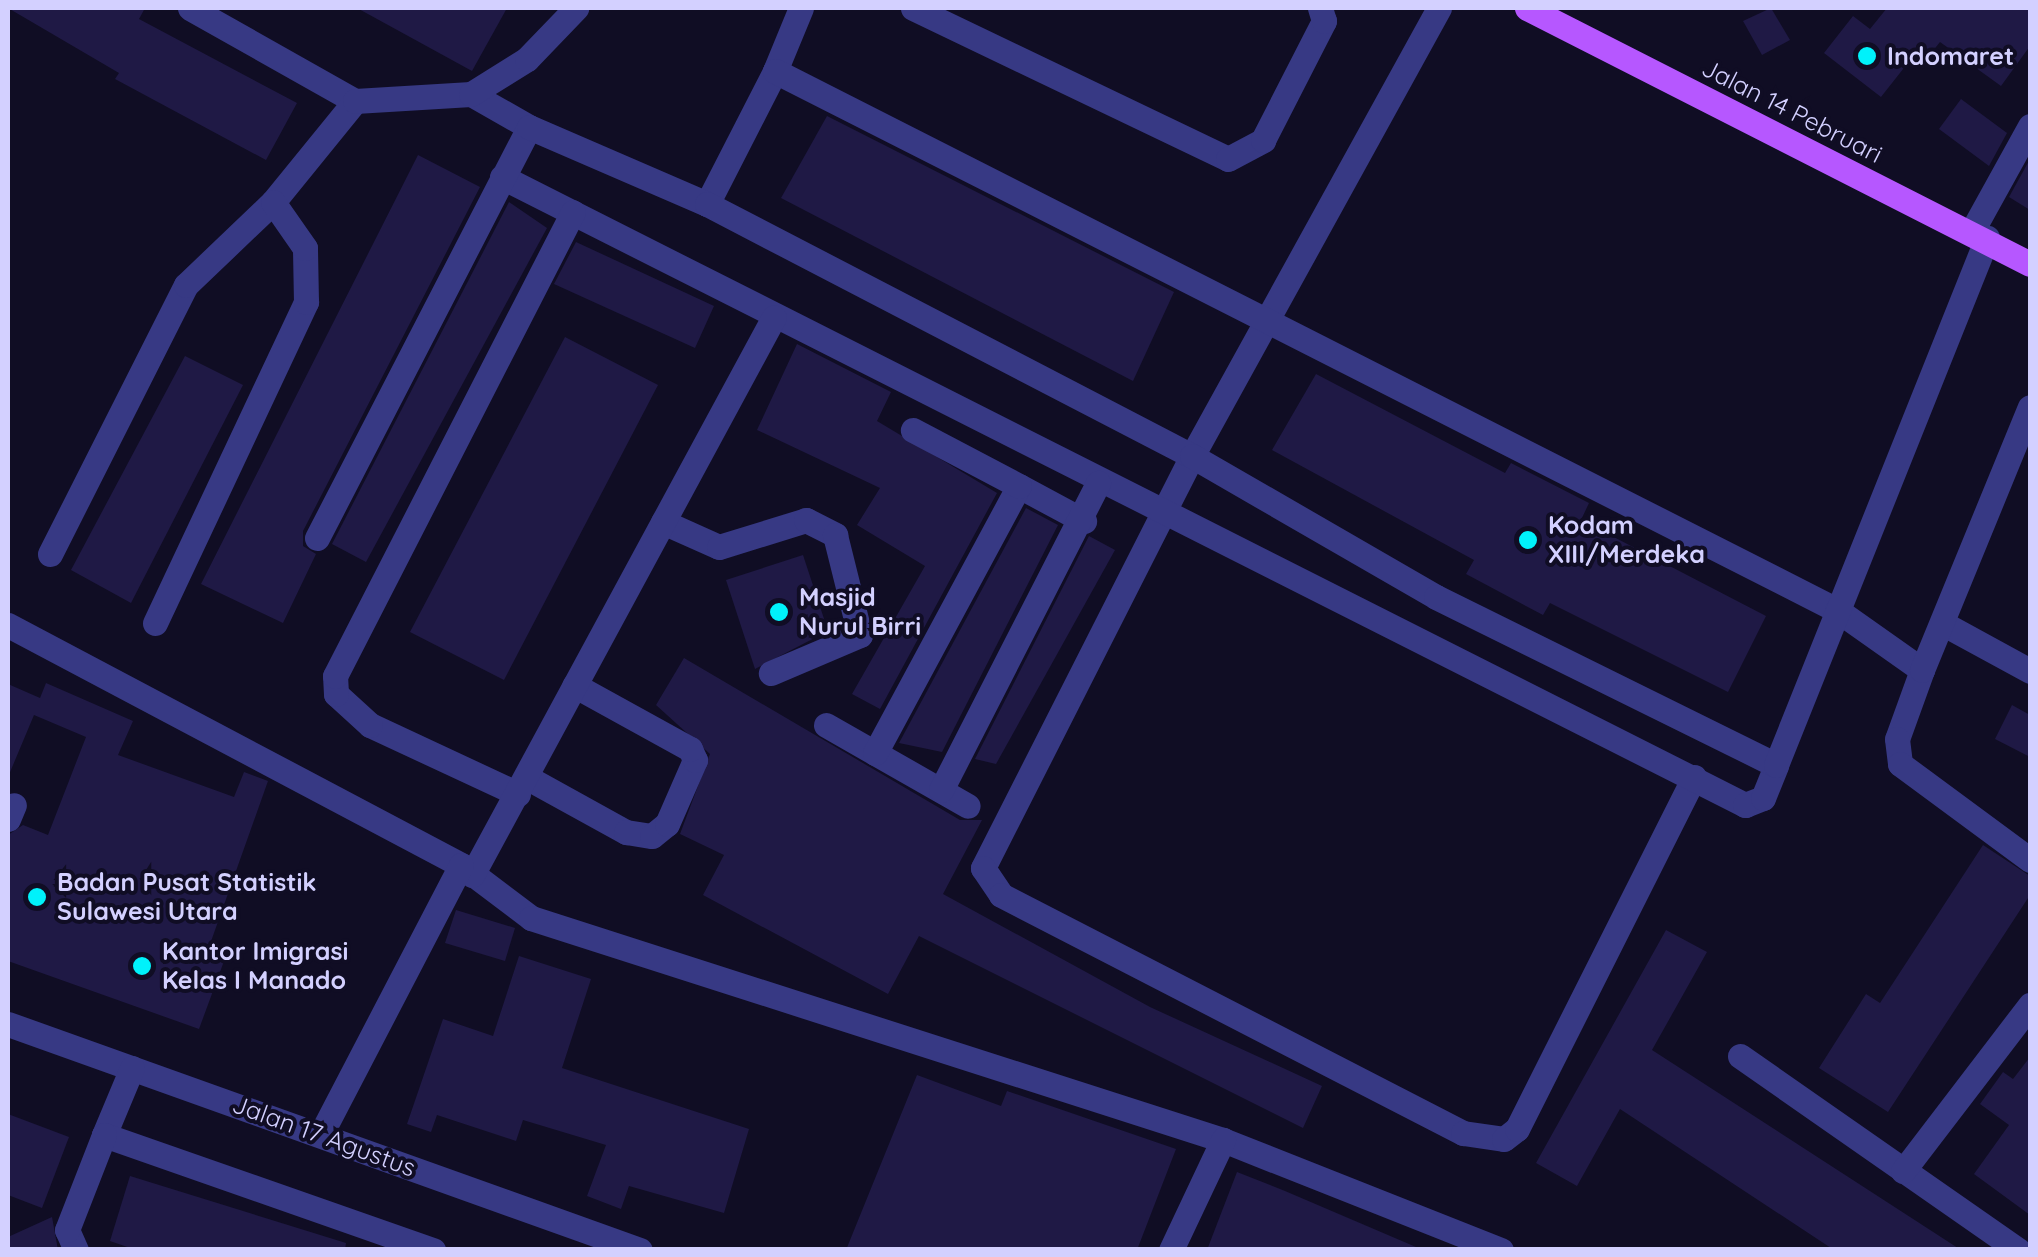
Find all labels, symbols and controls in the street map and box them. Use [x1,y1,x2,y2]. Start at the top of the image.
place label: Indomaret [1887,41,2014,71]
marker: Indomaret [1856,45,1878,67]
street label: Jalan 14 Pebruari [1697,53,1887,169]
place label: Kodam XIII/Merdeka [1548,511,1705,570]
marker: Kodam XIII/Merdeka [1517,529,1539,551]
place label: Masjid Nurul Birri [799,583,921,642]
marker: Masjid Nurul Birri [768,601,790,623]
place label: Badan Pusat Statistik Sulawesi Utara [57,868,317,927]
marker: Badan Pusat Statistik Sulawesi Utara [26,886,48,908]
place label: Kantor Imigrasi Kelas I Manado [162,937,348,996]
marker: Kantor Imigrasi Kelas I Manado [131,955,153,977]
street label: Jalan 17 Agustus [228,1089,420,1183]

